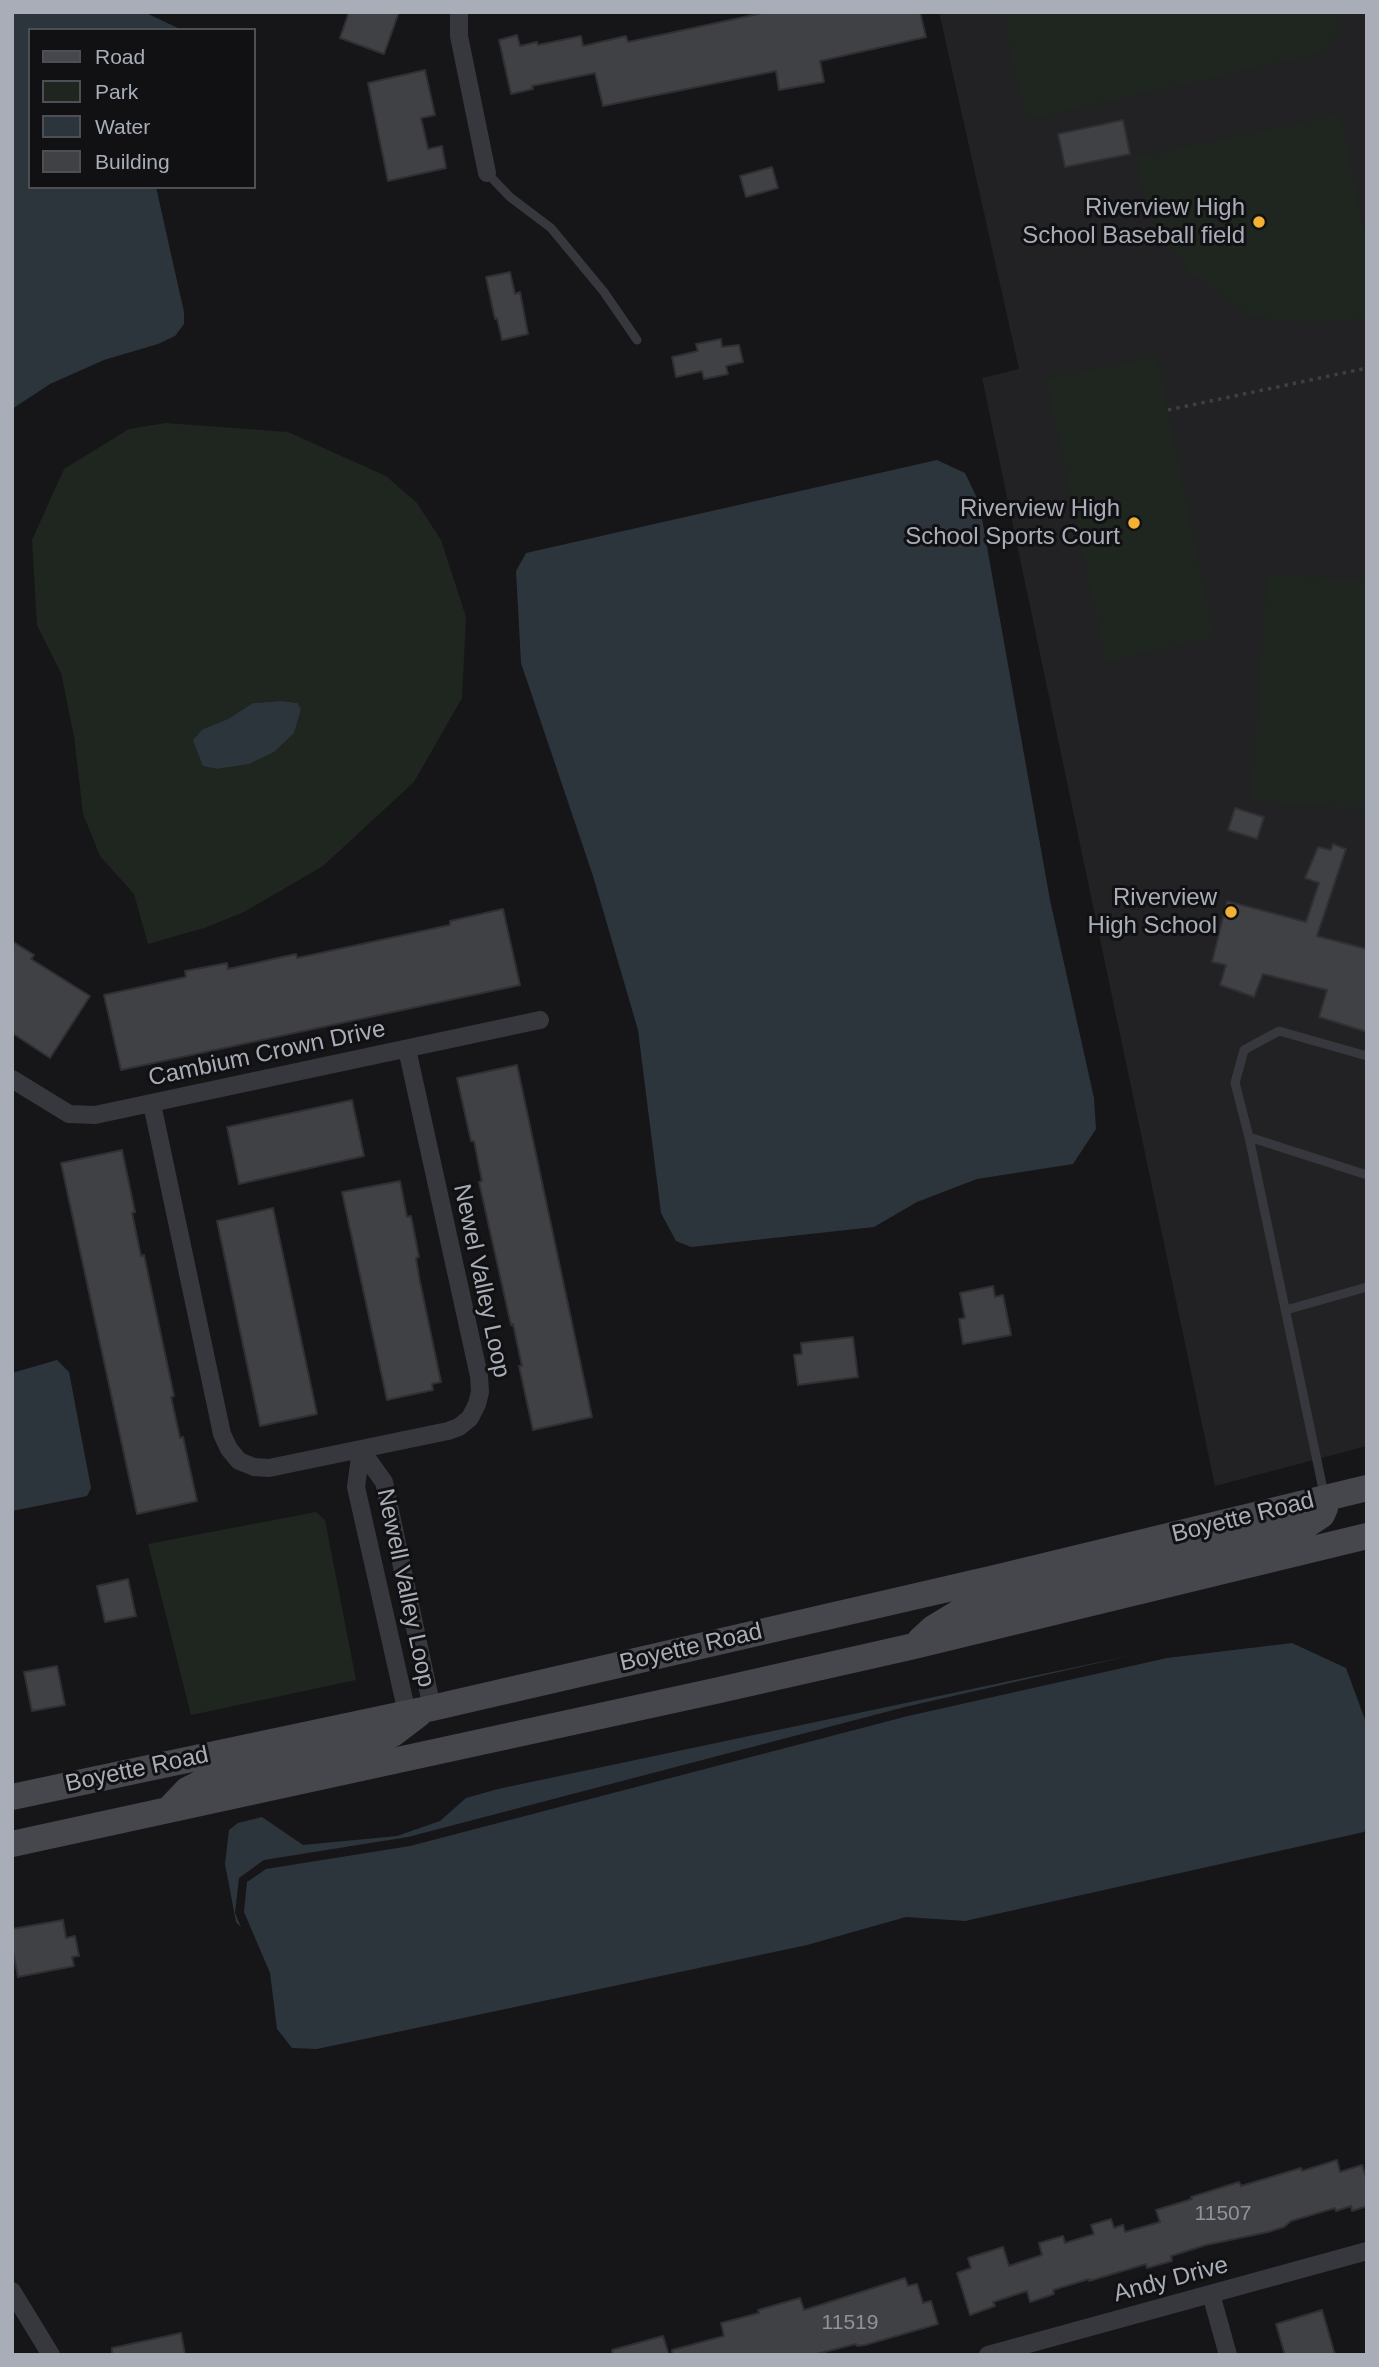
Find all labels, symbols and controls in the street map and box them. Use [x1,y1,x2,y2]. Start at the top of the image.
legend [28,28,256,189]
text: Road [95,45,145,68]
text: Park [95,80,138,103]
text: Water [95,115,150,138]
text: Building [95,150,170,173]
place label: Riverview High School Baseball field [1022,194,1245,250]
marker: Riverview High School Baseball field [1251,214,1267,230]
place label: Riverview High School Sports Court [905,495,1120,551]
marker: Riverview High School Sports Court [1126,515,1142,531]
place label: Riverview High School [1088,884,1217,940]
marker: Riverview High School [1223,904,1239,920]
street label: Cambium Crown Drive [146,1015,388,1093]
street label: Newel Valley Loop [446,1182,516,1380]
street label: Newell Valley Loop [370,1486,440,1690]
street label: Boyette Road [1169,1486,1317,1550]
street label: Boyette Road [617,1618,765,1678]
street label: Boyette Road [63,1741,211,1799]
house number: 11507 [1195,2201,1251,2227]
street label: Andy Drive [1111,2251,1231,2309]
house number: 11519 [822,2310,878,2336]

